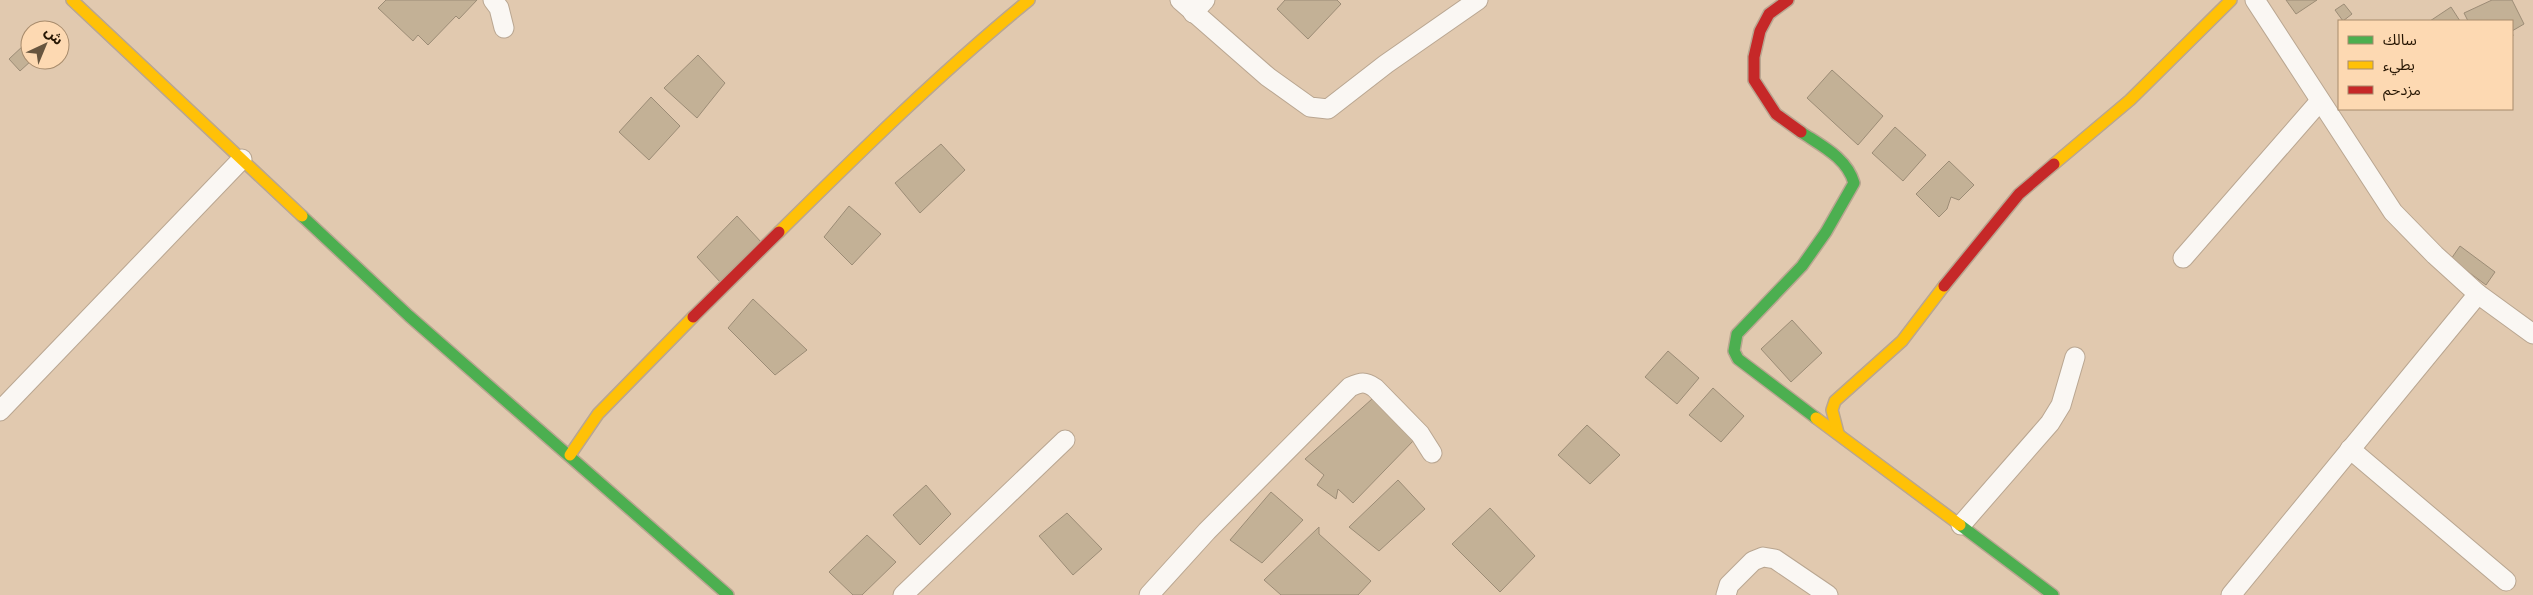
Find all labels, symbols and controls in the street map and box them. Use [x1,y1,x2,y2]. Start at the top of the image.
north arrow [20,20,70,70]
legend [2338,20,2513,110]
text: ش [42,24,66,48]
text: سالك [2383,32,2417,48]
text: بطيء [2383,57,2415,76]
text: مزدحم [2383,82,2421,101]

